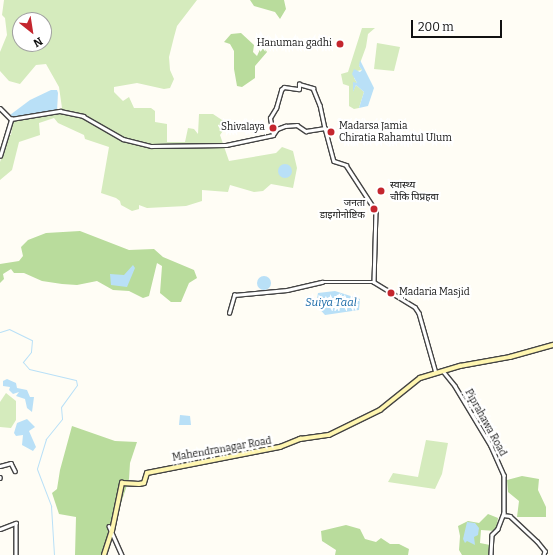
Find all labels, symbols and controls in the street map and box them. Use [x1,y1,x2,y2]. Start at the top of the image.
north arrow [12,12,52,52]
scale bar [413,12,504,38]
text: 200 m [418,20,454,34]
text: N [31,34,45,50]
place label: Hanuman gadhi [257,38,332,50]
marker: Hanuman gadhi [335,39,345,49]
place label: Madarsa Jamia Chiratia Rahamtul Ulum [339,120,452,144]
place label: Shivalaya [221,122,265,134]
marker: Shivalaya [268,123,278,133]
marker: Madarsa Jamia Chiratia Rahamtul Ulum [326,127,336,137]
place label: स्वास्थ्य चाैकि पिप्रहवा [390,179,439,202]
marker: स्वास्थ्य चाैकि पिप्रहवा [375,185,387,197]
place label: जनता डाइगोनोष्टिक [320,197,365,220]
marker: जनता डाइगोनोष्टिक [368,203,380,215]
place label: Madaria Masjid [399,287,470,299]
marker: Madaria Masjid [386,288,396,298]
water label: Suiya Taal [305,296,357,310]
street label: Piprahawa Road [462,387,508,459]
street label: Mahendranagar Road [172,435,272,465]

